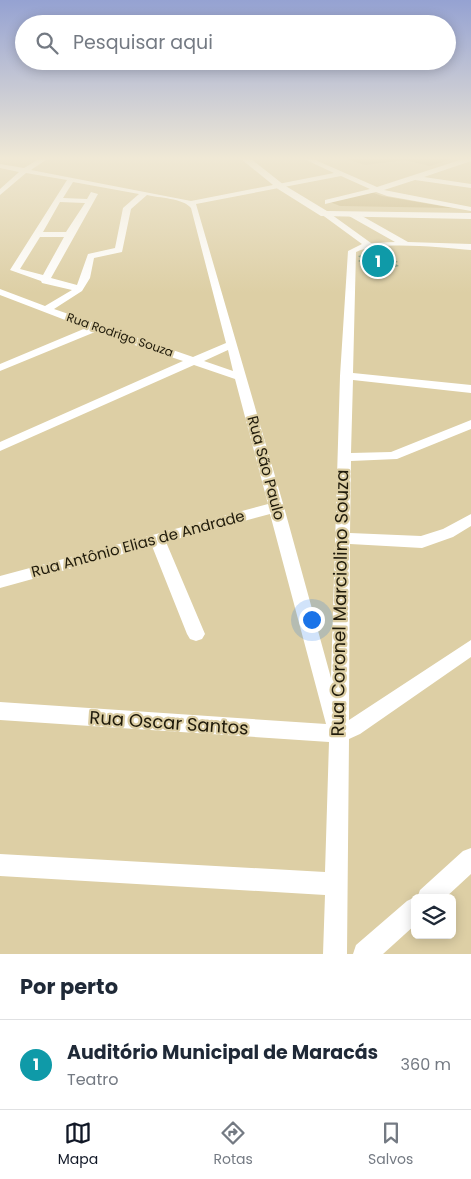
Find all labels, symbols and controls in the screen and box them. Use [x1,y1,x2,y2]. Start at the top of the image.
search box [15,15,456,70]
icon: search [33,29,61,57]
text: Pesquisar aqui [73,29,213,56]
pin: 1 [362,242,394,280]
street label: Rua Rodrigo Souza [65,308,176,361]
street label: Rua São Paulo [242,413,290,522]
street label: Rua Coronel Marciolino Souza [325,469,354,737]
street label: Rua Antônio Elias de Andrade [29,505,247,582]
your location [299,607,325,633]
street label: Rua Oscar Santos [89,704,249,741]
map controls [411,894,456,939]
button: layers [411,894,456,939]
text: Por perto [20,972,118,1001]
text: Auditório Municipal de Maracás [67,1039,378,1066]
text: 1 [33,1053,39,1076]
text: 360 m [401,1053,451,1076]
text: Teatro [67,1068,118,1091]
tab: Mapa [58,1119,98,1170]
tab: Rotas [213,1119,253,1170]
tab: Salvos [368,1119,413,1170]

